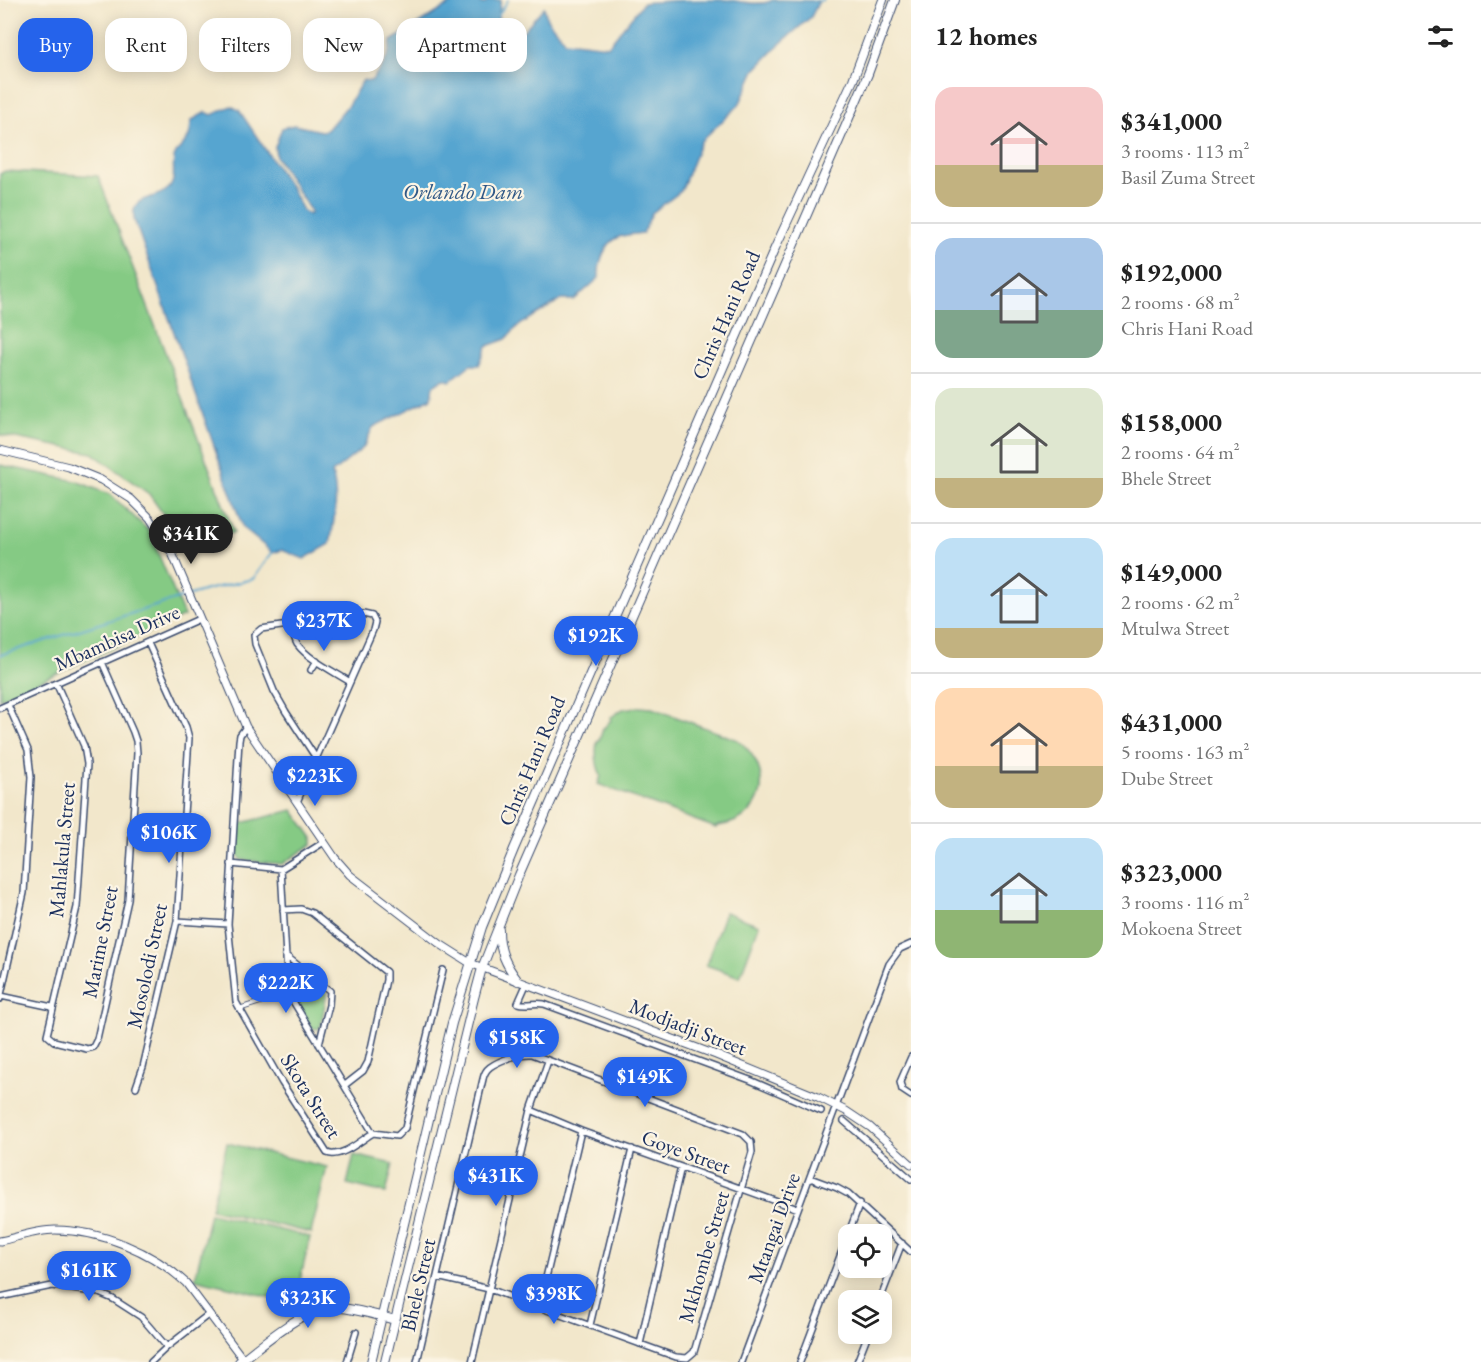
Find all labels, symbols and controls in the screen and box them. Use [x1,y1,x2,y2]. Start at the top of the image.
chip: Buy [18,18,93,72]
chip: Rent [105,18,187,72]
chip: Filters [199,18,291,72]
chip: New [303,18,384,72]
chip: Apartment [396,18,527,72]
text: 12 homes [935,19,1037,53]
icon: filters [1424,20,1457,53]
text: $341,000 [1121,104,1222,138]
icon: home [983,111,1055,183]
text: 3 rooms · 113 m² [1121,138,1249,164]
text: Basil Zuma Street [1121,164,1255,190]
water label: Orlando Dam [403,177,523,206]
street label: Chris Hani Road [685,246,766,384]
text: $192,000 [1121,255,1222,289]
icon: home [983,262,1055,334]
text: 2 rooms · 68 m² [1121,289,1240,315]
text: Chris Hani Road [1121,315,1253,341]
text: $158,000 [1121,405,1222,439]
icon: home [983,412,1055,484]
text: 2 rooms · 64 m² [1121,439,1240,465]
text: Bhele Street [1121,465,1211,491]
pin: $341K [149,514,233,565]
text: $341K [163,520,219,546]
text: $149,000 [1121,555,1222,589]
icon: home [983,562,1055,634]
text: 2 rooms · 62 m² [1121,589,1240,615]
street label: Mbambisa Drive [50,598,184,677]
pin: $237K [282,601,366,652]
text: $237K [296,607,352,633]
text: Mtulwa Street [1121,615,1229,641]
pin: $192K [554,616,638,667]
text: $192K [568,622,624,648]
street label: Chris Hani Road [492,691,571,830]
text: $431,000 [1121,705,1222,739]
icon: home [983,712,1055,784]
text: 5 rooms · 163 m² [1121,739,1249,765]
pin: $223K [273,756,357,807]
text: $223K [287,762,343,788]
text: Dube Street [1121,765,1213,791]
street label: Mahlakula Street [42,781,81,919]
pin: $106K [127,813,211,864]
text: $106K [141,819,197,845]
text: $323,000 [1121,855,1222,889]
icon: home [983,862,1055,934]
street label: Marime Street [75,883,124,1000]
text: 3 rooms · 116 m² [1121,889,1249,915]
street label: Mosolodi Street [120,900,173,1031]
text: Mokoena Street [1121,915,1242,941]
pin: $222K [244,963,328,1014]
text: $222K [258,969,314,995]
street label: Modjadji Street [626,992,751,1061]
pin: $158K [475,1018,559,1069]
text: $158K [489,1024,545,1050]
street label: Skota Street [275,1048,348,1144]
pin: $149K [603,1057,687,1108]
text: $149K [617,1063,673,1089]
street label: Goye Street [638,1123,735,1180]
pin: $431K [454,1156,538,1207]
text: $431K [468,1162,524,1188]
street label: Mtangai Drive [741,1169,806,1287]
street label: Mkhombe Street [672,1188,735,1326]
map controls [838,1224,892,1344]
button: locate [838,1224,892,1278]
street label: Bhele Street [394,1235,441,1334]
pin: $161K [47,1251,131,1302]
text: $161K [61,1257,117,1283]
pin: $398K [512,1274,596,1325]
pin: $323K [266,1278,350,1329]
text: $398K [526,1280,582,1306]
text: $323K [280,1284,336,1310]
button: layers [838,1290,892,1344]

